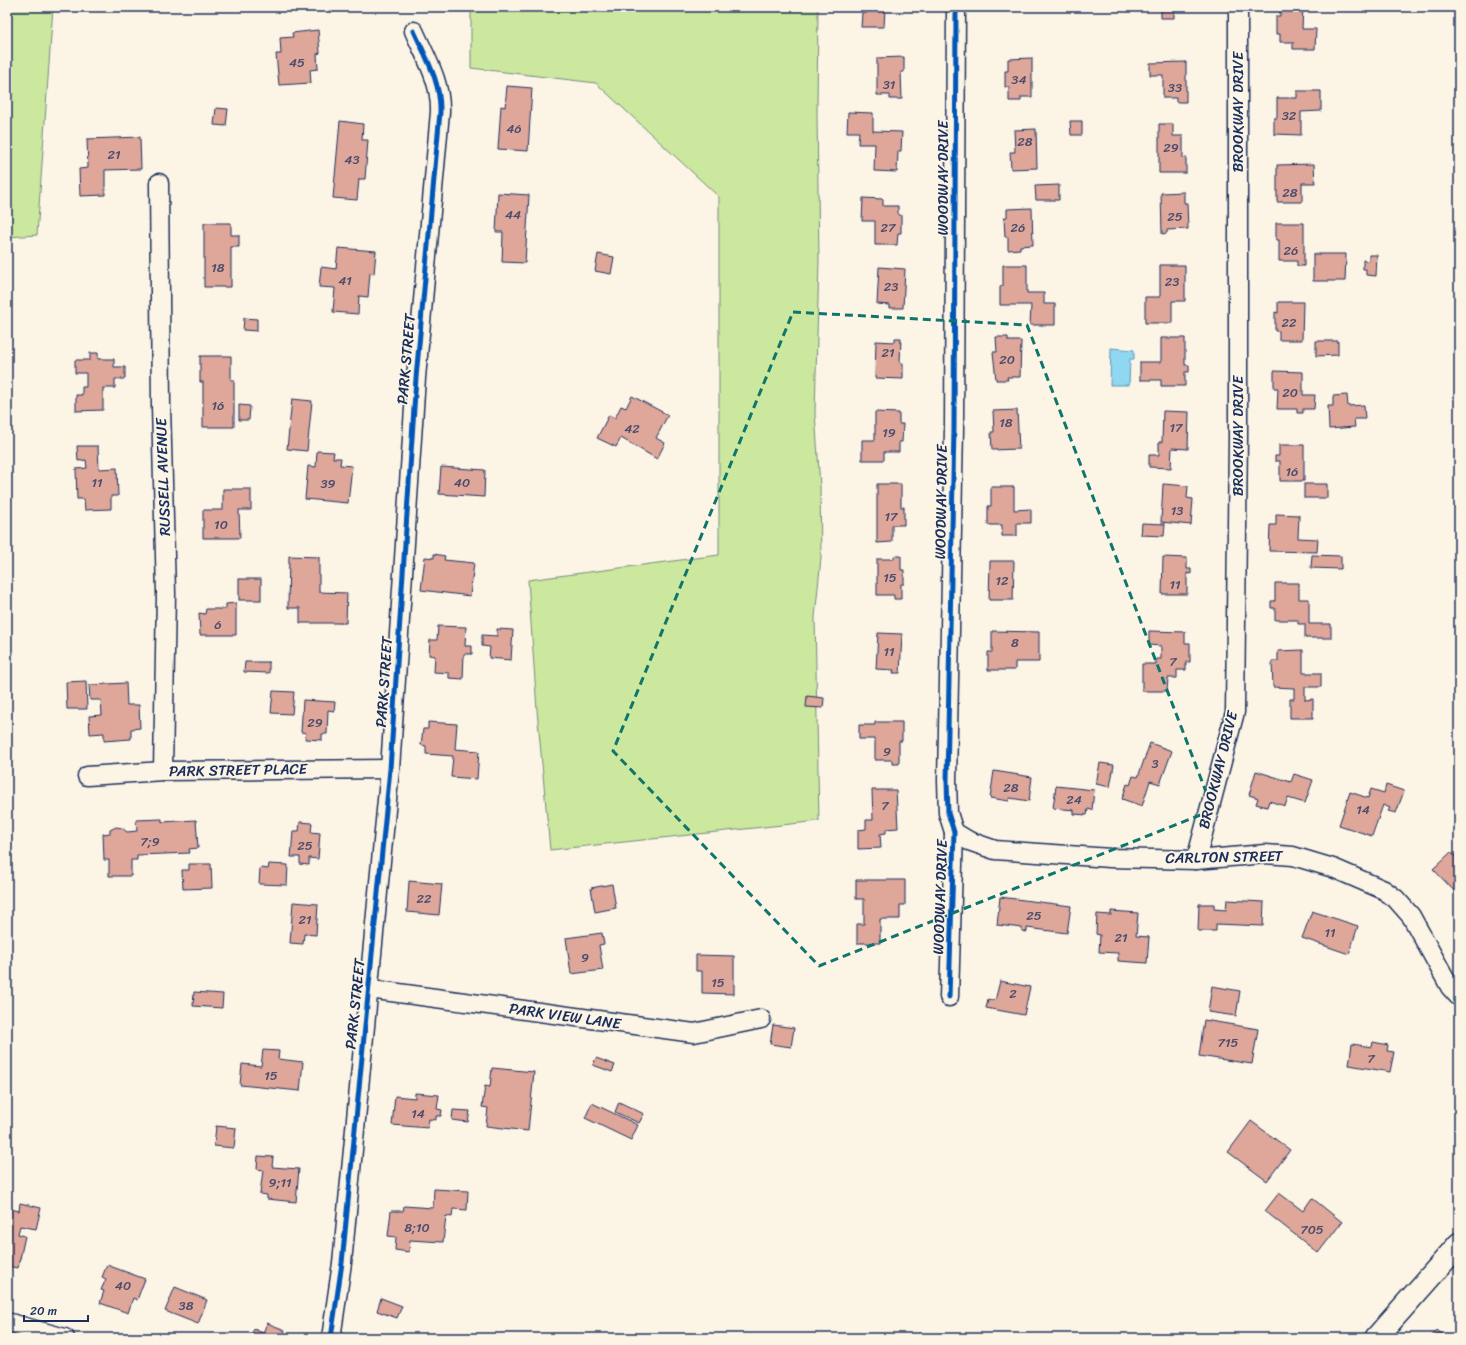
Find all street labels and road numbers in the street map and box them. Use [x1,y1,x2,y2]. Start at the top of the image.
street label: BROOKWAY DRIVE [1225,50,1251,172]
street label: WOODWAY DRIVE [930,119,956,236]
street label: PARK STREET [389,311,423,405]
street label: BROOKWAY DRIVE [1225,374,1251,496]
street label: RUSSELL AVENUE [148,416,178,536]
street label: WOODWAY DRIVE [927,443,955,560]
street label: PARK STREET [368,634,400,728]
street label: BROOKWAY DRIVE [1191,707,1246,832]
street label: PARK STREET PLACE [169,756,309,784]
street label: WOODWAY DRIVE [925,837,955,955]
street label: CARLTON STREET [1165,843,1284,871]
street label: PARK STREET [337,956,373,1051]
street label: PARK VIEW LANE [507,995,624,1037]

